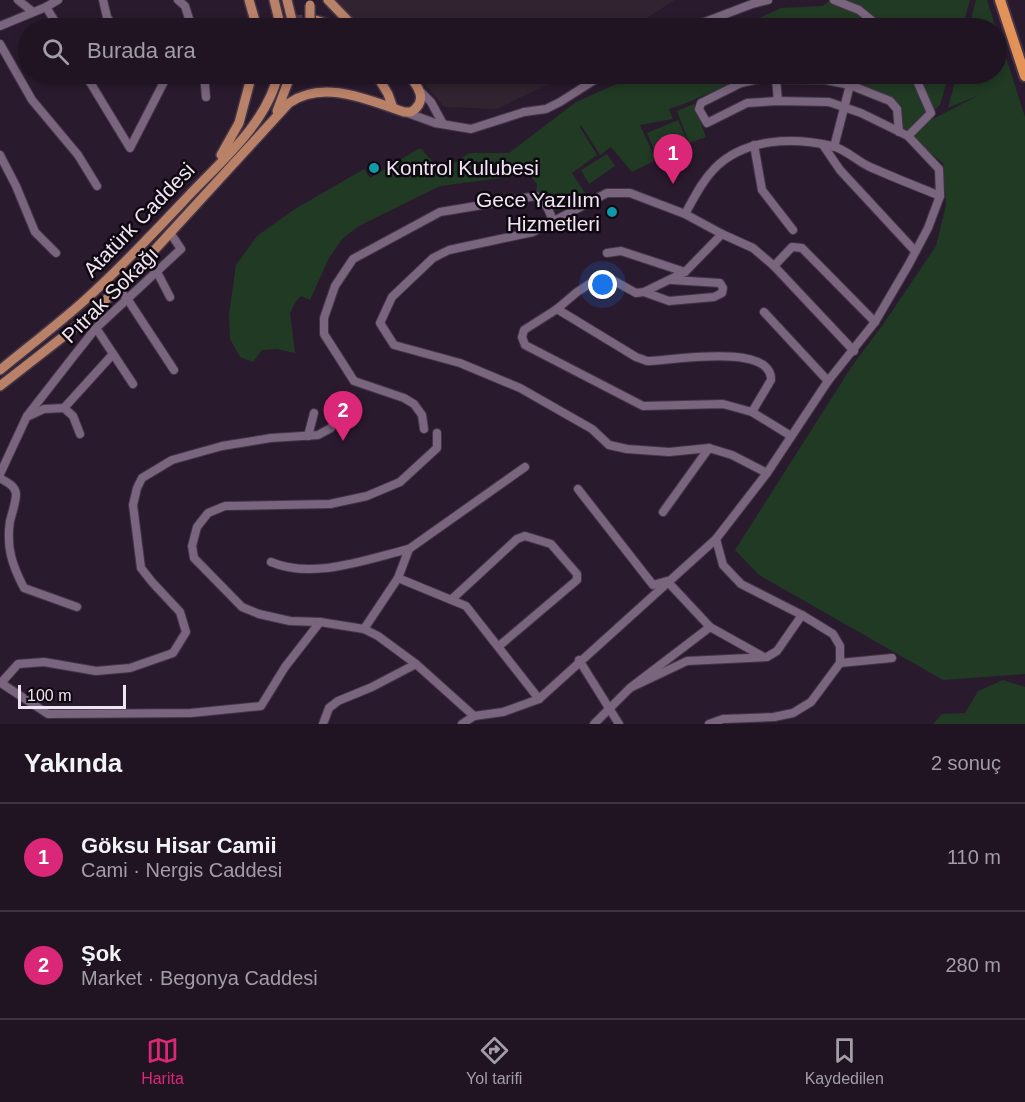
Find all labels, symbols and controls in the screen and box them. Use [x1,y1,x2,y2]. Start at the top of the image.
search box [18,18,1007,84]
icon: search [39,35,72,68]
text: Burada ara [87,38,196,63]
pin: 1 [654,134,692,184]
place label: Kontrol Kulubesi [386,156,539,179]
street label: Atatürk Caddesi [78,158,199,281]
marker: Kontrol Kulubesi [367,161,381,175]
place label: Gece Yazılım Hizmetleri [476,188,600,235]
marker: Gece Yazılım Hizmetleri [605,205,619,219]
street label: Pıtrak Sokağı [57,242,162,347]
your location [588,270,617,299]
pin: 2 [324,392,362,441]
scale bar [18,682,126,710]
text: 100 m [27,687,71,704]
text: Yakında [24,748,122,778]
text: 2 sonuç [931,752,1001,774]
text: Göksu Hisar Camii [81,833,277,858]
text: 1 [38,846,49,868]
text: 110 m [947,846,1001,868]
text: Cami · Nergis Caddesi [81,859,282,881]
text: Şok [81,941,121,966]
text: 2 [38,954,49,976]
text: 280 m [945,954,1001,976]
text: Market · Begonya Caddesi [81,967,318,989]
tab: Harita [141,1034,184,1088]
tab: Yol tarifi [466,1034,522,1088]
tab: Kaydedilen [805,1034,884,1088]

